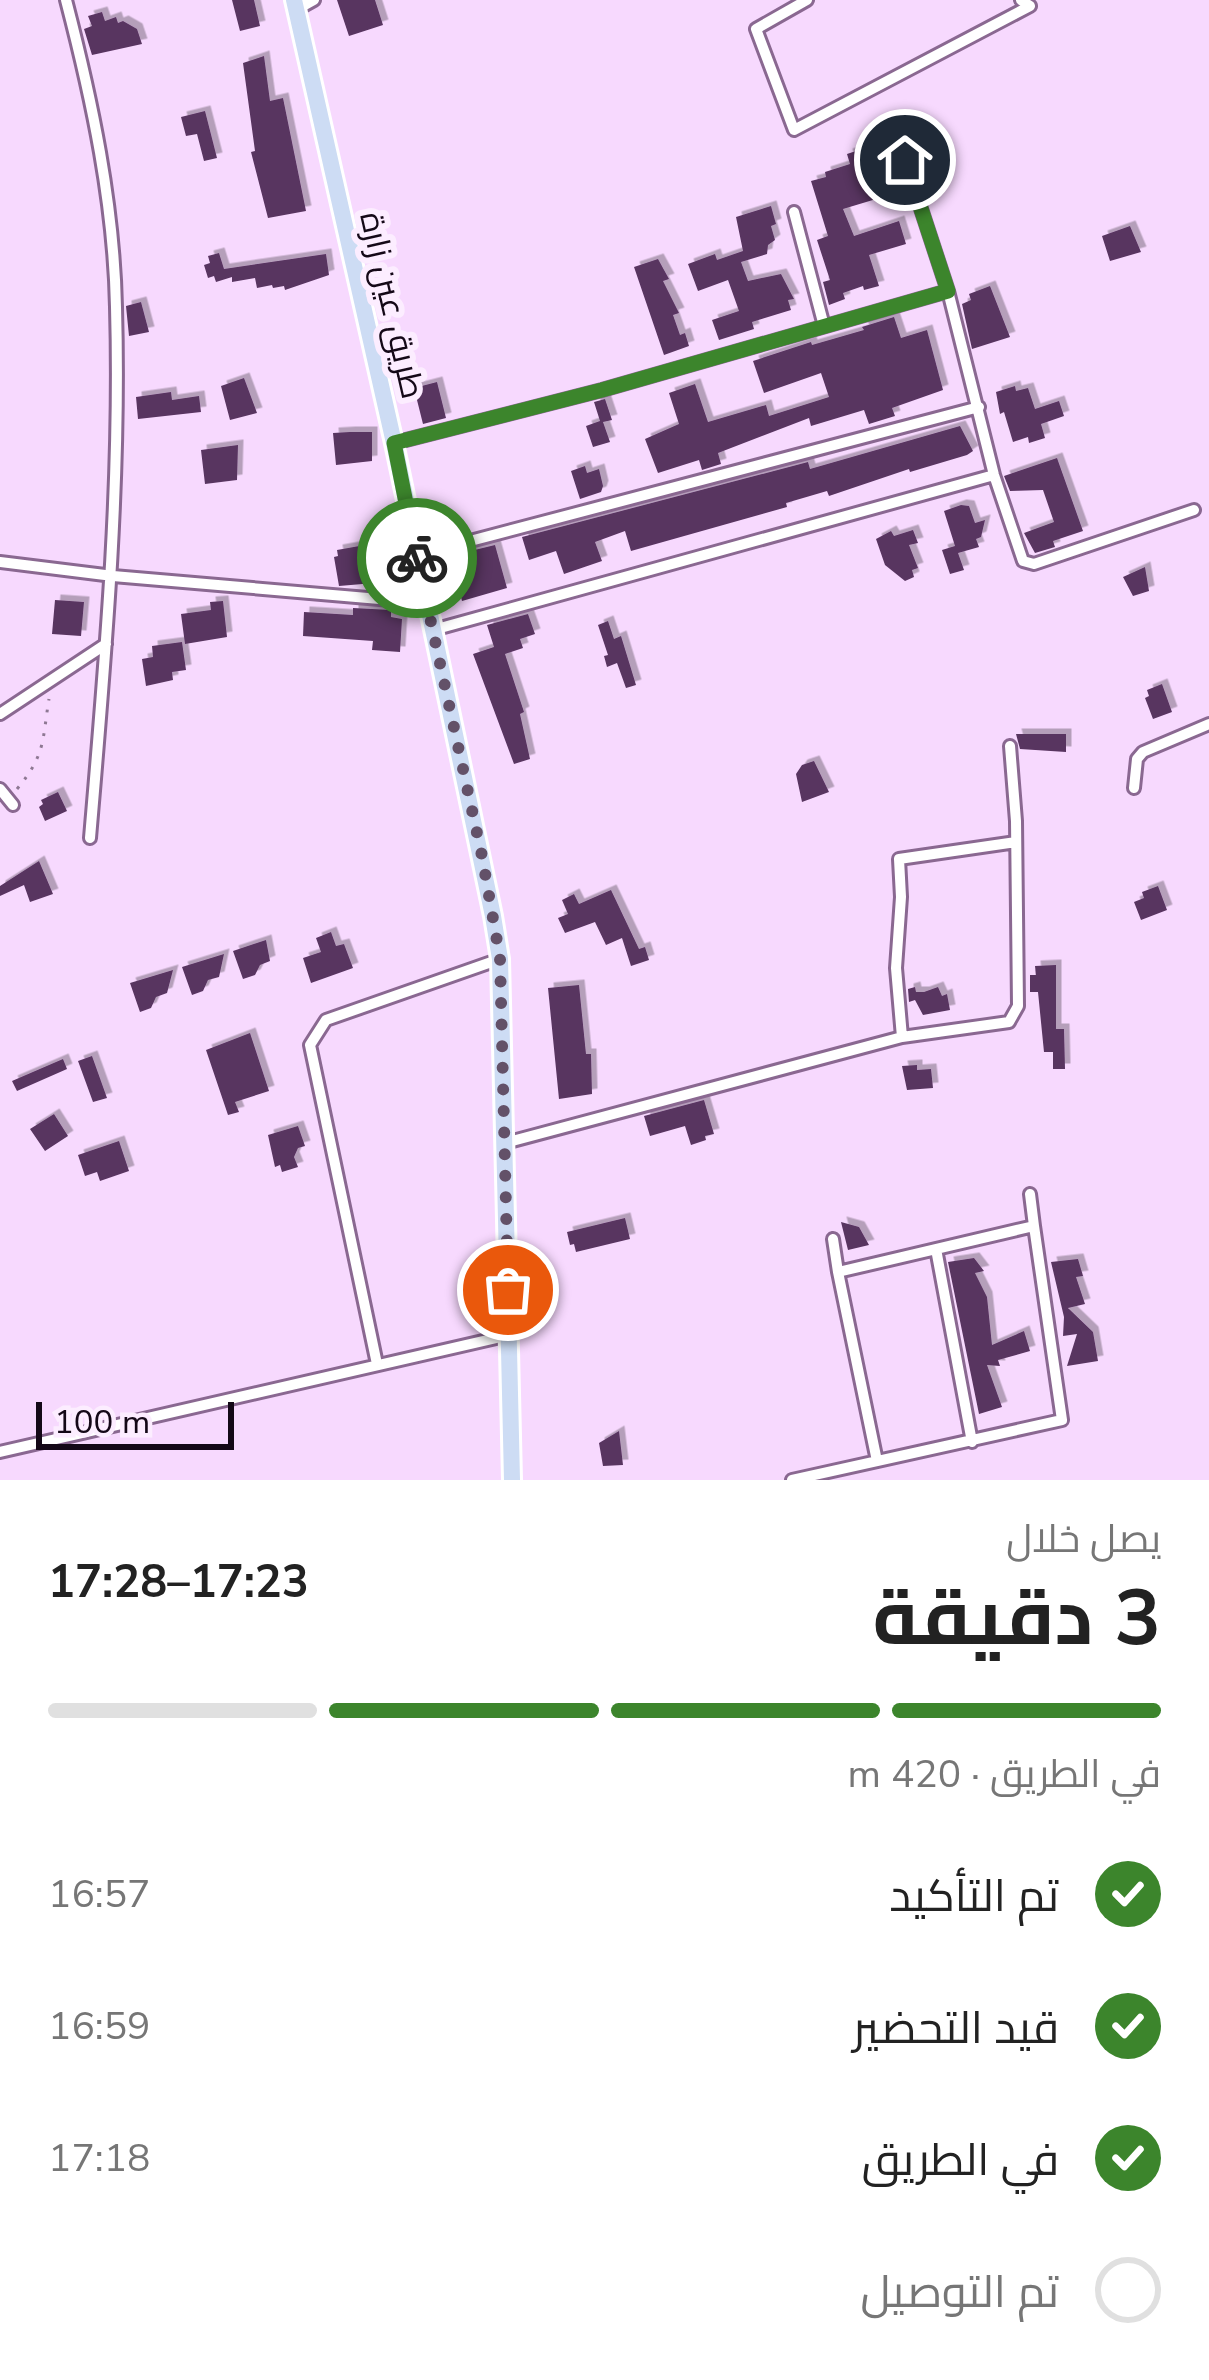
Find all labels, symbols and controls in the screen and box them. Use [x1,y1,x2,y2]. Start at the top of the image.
pin [854,109,956,211]
icon: home [872,127,938,193]
street label: طريق عين زارة [348,208,435,403]
courier [357,498,477,618]
icon: bike [384,525,450,591]
pin [457,1239,559,1341]
icon: bag [475,1257,541,1323]
scale bar [36,1396,234,1449]
text: 100 m [54,1400,150,1445]
text: يصل خلال [1006,1513,1161,1566]
text: 17:23–17:28 [48,1552,309,1613]
text: 3 دقيقة [873,1565,1161,1672]
text: في الطريق · 420 m [847,1748,1161,1801]
icon: check [1095,1861,1161,1927]
text: تم التأكيد [889,1866,1059,1927]
text: 16:57 [48,1868,151,1921]
icon: check [1095,1993,1161,2059]
text: قيد التحضير [853,1998,1059,2059]
text: 16:59 [48,2000,151,2053]
icon: check [1095,2125,1161,2191]
text: في الطريق [862,2130,1059,2191]
text: 17:18 [48,2132,151,2185]
text: تم التوصيل [860,2262,1059,2323]

